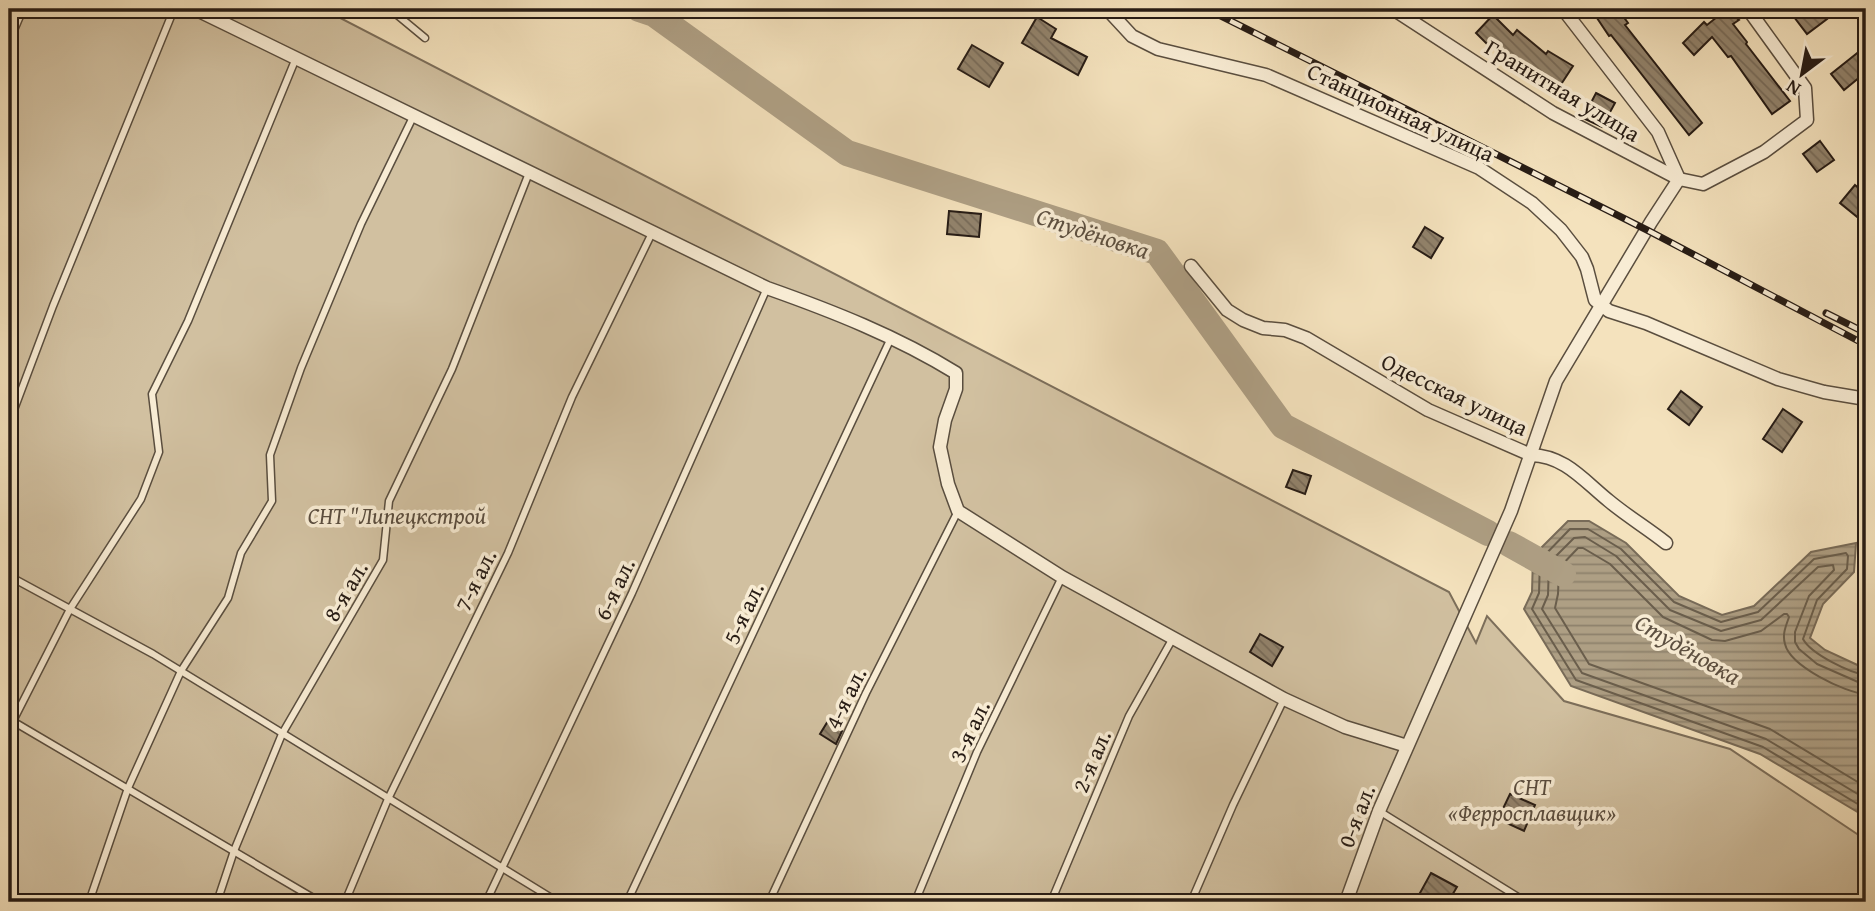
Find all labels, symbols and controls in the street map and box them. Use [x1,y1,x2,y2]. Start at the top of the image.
street label: Гранитная улица [1479,31,1647,149]
north arrow [1766,38,1836,108]
street label: Станционная улица [1302,54,1500,170]
text: N [1780,73,1806,104]
water label: Студёновка [1032,198,1154,268]
street label: Одесская улица [1376,344,1534,444]
park label: СНТ "Липецкстрой [308,499,487,532]
street label: 7-я ал. [446,544,504,616]
street label: 6-я ал. [585,553,643,625]
street label: 8-я ал. [314,555,376,627]
street label: 5-я ал. [714,577,772,649]
water label: Студёновка [1629,605,1747,693]
street label: 4-я ал. [816,662,874,734]
street label: 3-я ал. [940,695,998,767]
street label: 2-я ал. [1063,725,1119,797]
park label: СНТ «Ферросплавщик» [1448,770,1616,829]
street label: 0-я ал. [1329,780,1383,852]

